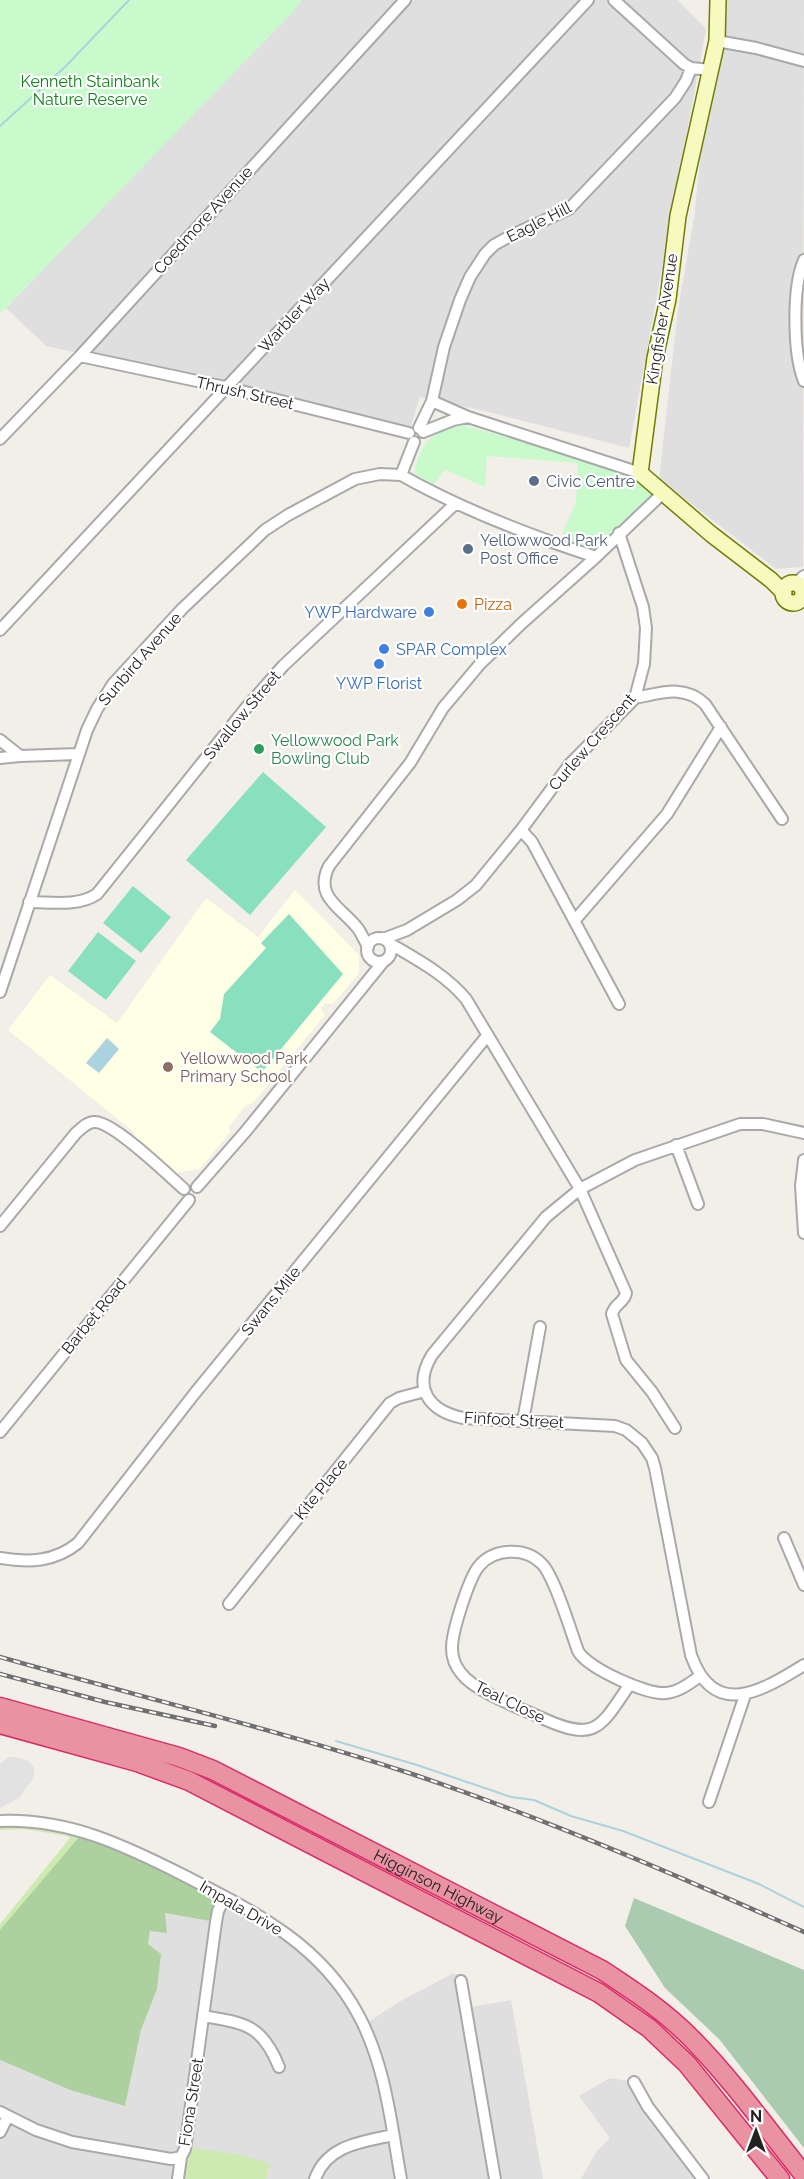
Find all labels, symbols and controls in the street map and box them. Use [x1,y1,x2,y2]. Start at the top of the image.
park label: Kenneth Stainbank Nature Reserve [21,72,160,109]
street label: Coedmore Avenue [150,162,256,278]
street label: Eagle Hill [503,197,575,246]
street label: Kingfisher Avenue [642,252,682,386]
street label: Warbler Way [254,273,334,356]
street label: Thrush Street [194,373,296,414]
place label: Civic Centre [546,472,635,491]
marker: Civic Centre [527,474,541,488]
place label: Yellowwood Park Post Office [480,531,608,568]
marker: Yellowwood Park Post Office [461,542,475,556]
place label: Pizza [474,595,512,614]
marker: Pizza [455,597,469,611]
place label: YWP Hardware [304,603,417,622]
marker: YWP Hardware [422,605,436,619]
street label: Sunbird Avenue [94,609,186,709]
place label: SPAR Complex [396,640,507,659]
marker: SPAR Complex [377,642,391,656]
marker: YWP Florist [372,657,386,671]
street label: Swallow Street [199,666,285,763]
place label: YWP Florist [336,674,423,693]
street label: Curlew Crescent [545,689,640,794]
place label: Yellowwood Park Bowling Club [271,731,399,768]
marker: Yellowwood Park Bowling Club [252,742,266,756]
place label: Yellowwood Park Primary School [180,1049,308,1086]
marker: Yellowwood Park Primary School [161,1060,175,1074]
street label: Swans Mile [237,1263,305,1339]
street label: Barbet Road [58,1274,130,1358]
street label: Finfoot Street [464,1408,565,1432]
street label: Kite Place [290,1454,352,1524]
street label: Teal Close [472,1677,548,1727]
street label: Higginson Highway [371,1845,507,1927]
street label: Impala Drive [196,1877,286,1939]
street label: Fiona Street [175,2056,207,2147]
north arrow [726,2101,786,2161]
text: N [750,2107,762,2126]

